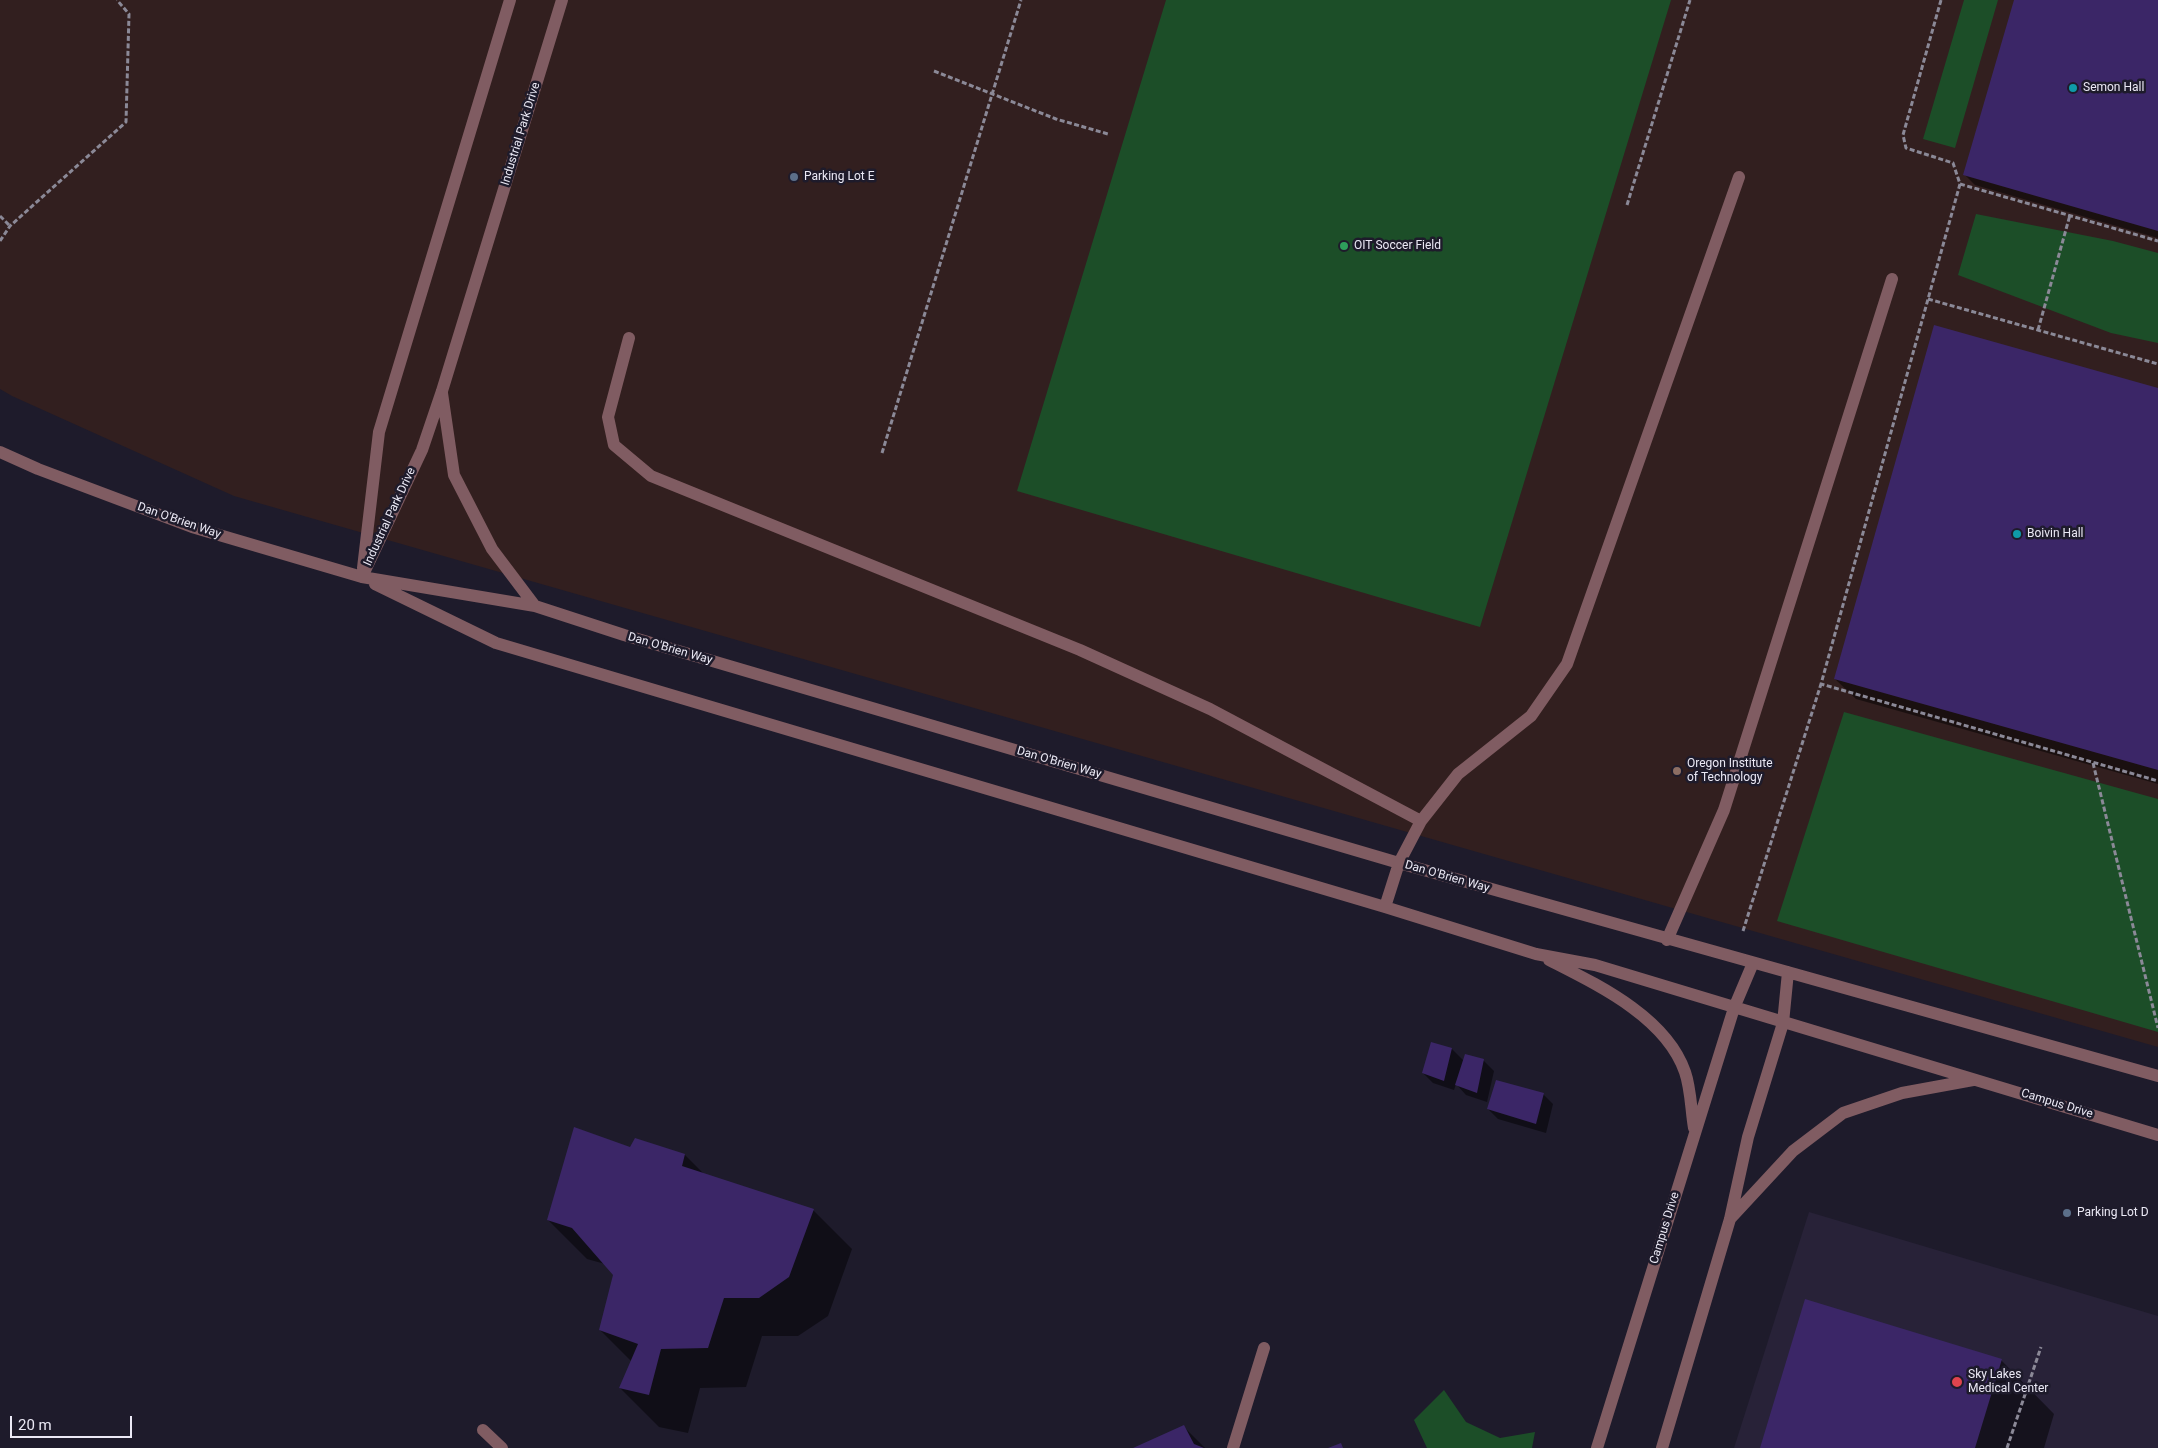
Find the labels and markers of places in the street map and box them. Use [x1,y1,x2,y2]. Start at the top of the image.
place label: Semon Hall [2083,81,2144,95]
marker: Semon Hall [2067,82,2079,94]
place label: Parking Lot E [804,170,874,184]
marker: Parking Lot E [788,171,800,183]
place label: OIT Soccer Field [1354,239,1441,253]
marker: OIT Soccer Field [1338,240,1350,252]
place label: Boivin Hall [2027,527,2083,541]
marker: Boivin Hall [2011,528,2023,540]
place label: Oregon Institute of Technology [1687,757,1773,785]
marker: Oregon Institute of Technology [1671,765,1683,777]
place label: Parking Lot D [2077,1206,2149,1220]
marker: Parking Lot D [2061,1207,2073,1219]
place label: Sky Lakes Medical Center [1968,1368,2048,1396]
marker: Sky Lakes Medical Center [1950,1375,1964,1389]

